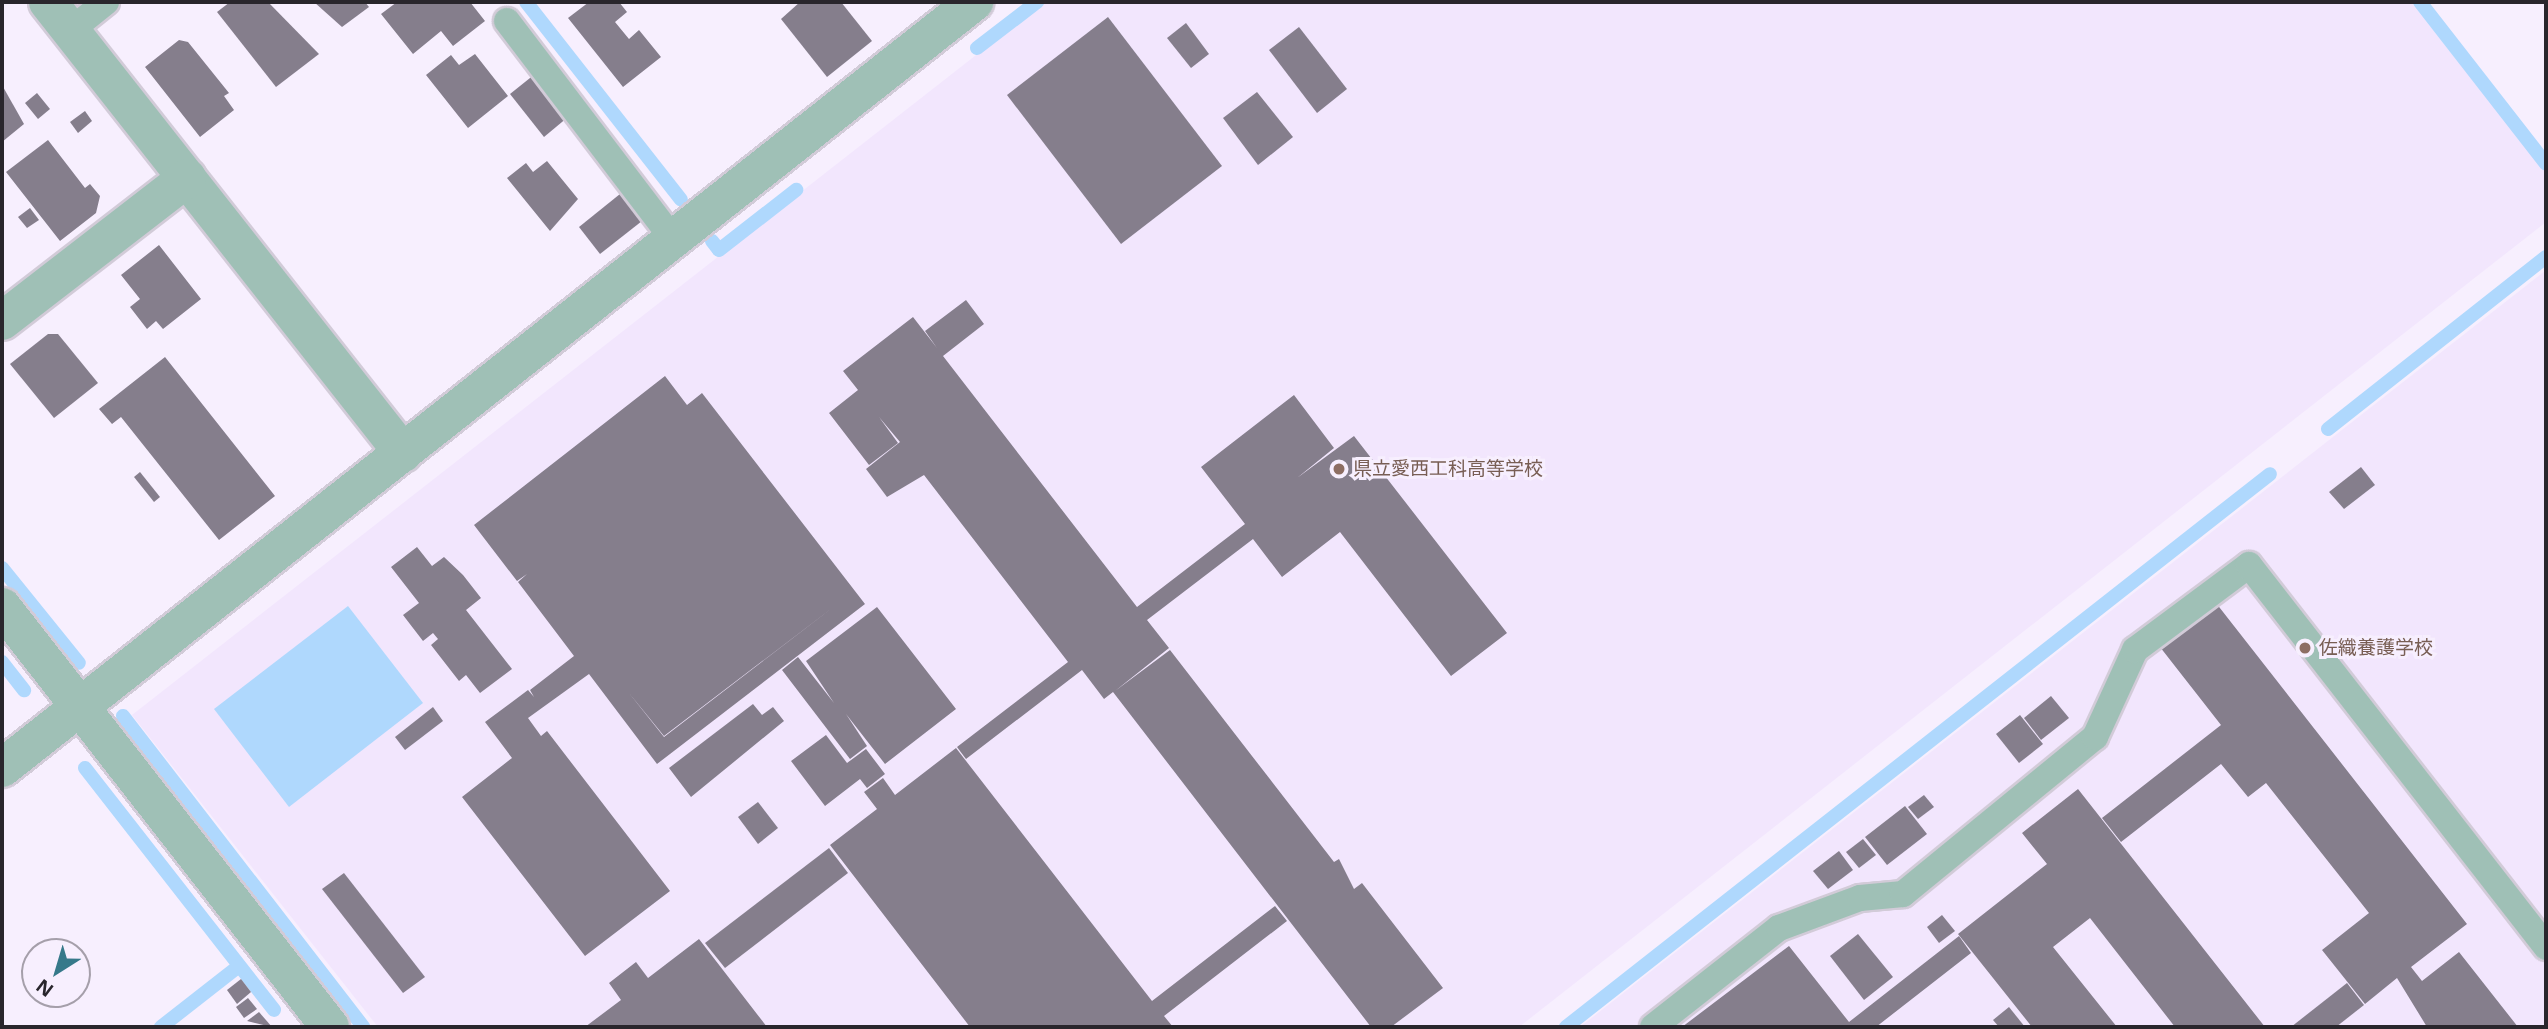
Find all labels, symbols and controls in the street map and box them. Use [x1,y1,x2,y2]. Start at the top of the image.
place label: 県立愛西工科高等学校 [1353,458,1543,480]
marker: 県立愛西工科高等学校 [1331,461,1347,477]
place label: 佐織養護学校 [2319,637,2433,659]
marker: 佐織養護学校 [2297,640,2313,656]
north arrow [21,938,91,1008]
text: N [31,973,59,1003]

